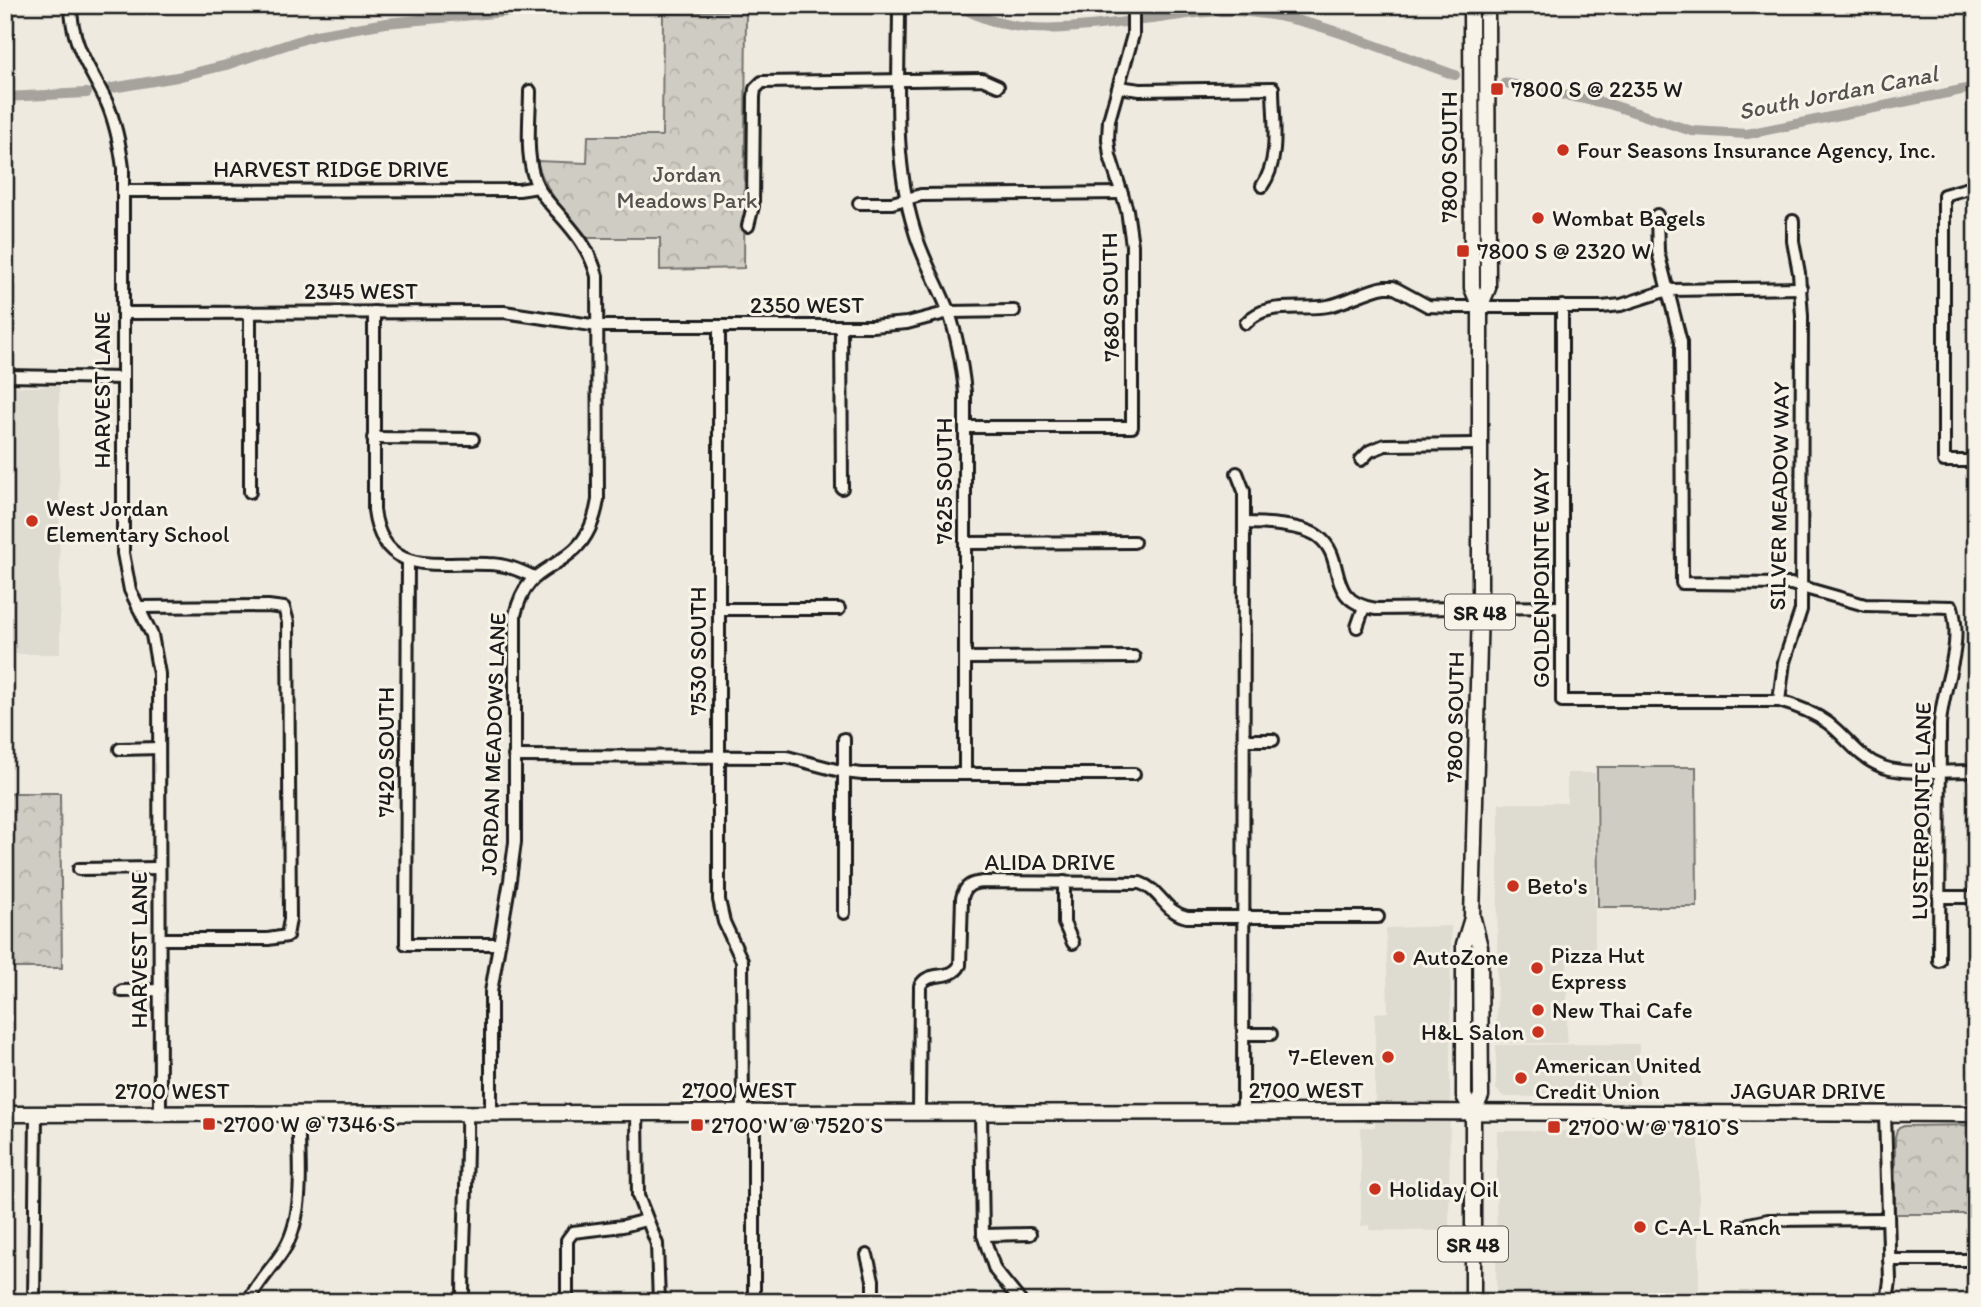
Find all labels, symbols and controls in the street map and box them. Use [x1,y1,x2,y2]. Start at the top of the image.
water label: South Jordan Canal [1736,58,1942,126]
place label: 7800 S @ 2235 W [1511,75,1683,103]
marker: 7800 S @ 2235 W [1489,81,1505,97]
street label: 7800 SOUTH [1435,91,1463,223]
place label: Four Seasons Insurance Agency, Inc. [1577,136,1936,164]
marker: Four Seasons Insurance Agency, Inc. [1555,142,1571,158]
street label: HARVEST RIDGE DRIVE [213,155,449,183]
park label: Jordan Meadows Park [616,160,758,214]
place label: Wombat Bagels [1552,204,1706,232]
marker: Wombat Bagels [1530,210,1546,226]
street label: 7680 SOUTH [1095,232,1125,362]
place label: 7800 S @ 2320 W [1477,237,1651,265]
marker: 7800 S @ 2320 W [1455,243,1471,259]
street label: 2345 WEST [304,277,418,305]
street label: 2350 WEST [750,291,864,319]
street label: HARVEST LANE [88,312,116,468]
street label: SILVER MEADOW WAY [1763,381,1795,611]
street label: 7625 SOUTH [930,418,958,544]
street label: GOLDENPOINTE WAY [1527,468,1555,688]
place label: West Jordan Elementary School [46,494,230,548]
marker: West Jordan Elementary School [24,513,40,529]
street label: 7530 SOUTH [684,586,712,716]
road number: SR 48 [1445,594,1515,630]
street label: JORDAN MEADOWS LANE [474,612,512,876]
street label: 7800 SOUTH [1440,651,1470,783]
street label: 7420 SOUTH [372,687,400,817]
street label: LUSTERPOINTE LANE [1905,702,1937,920]
street label: ALIDA DRIVE [985,848,1116,876]
street label: HARVEST LANE [125,872,153,1028]
place label: Beto's [1527,872,1588,900]
marker: Beto's [1505,878,1521,894]
place label: Pizza Hut Express [1551,941,1645,995]
place label: AutoZone [1413,943,1509,971]
marker: AutoZone [1391,949,1407,965]
marker: Pizza Hut Express [1529,960,1545,976]
place label: New Thai Cafe [1552,996,1693,1024]
marker: New Thai Cafe [1530,1002,1546,1018]
place label: H&L Salon [1421,1018,1524,1046]
marker: H&L Salon [1530,1024,1546,1040]
place label: 7-Eleven [1289,1043,1374,1071]
marker: 7-Eleven [1380,1049,1396,1065]
place label: American United Credit Union [1535,1051,1701,1105]
marker: American United Credit Union [1513,1070,1529,1086]
street label: 2700 WEST [681,1076,797,1104]
street label: 2700 WEST [1248,1076,1364,1104]
street label: 2700 WEST [114,1077,230,1105]
street label: JAGUAR DRIVE [1730,1077,1886,1105]
place label: 2700 W @ 7346 S [223,1110,395,1138]
place label: 2700 W @ 7520 S [711,1111,883,1139]
place label: 2700 W @ 7810 S [1568,1113,1739,1141]
marker: 2700 W @ 7346 S [201,1116,217,1132]
marker: 2700 W @ 7520 S [689,1117,705,1133]
marker: 2700 W @ 7810 S [1546,1119,1562,1135]
place label: Holiday Oil [1389,1175,1499,1203]
marker: Holiday Oil [1367,1181,1383,1197]
place label: C-A-L Ranch [1654,1213,1781,1241]
marker: C-A-L Ranch [1632,1219,1648,1235]
road number: SR 48 [1438,1226,1508,1262]

